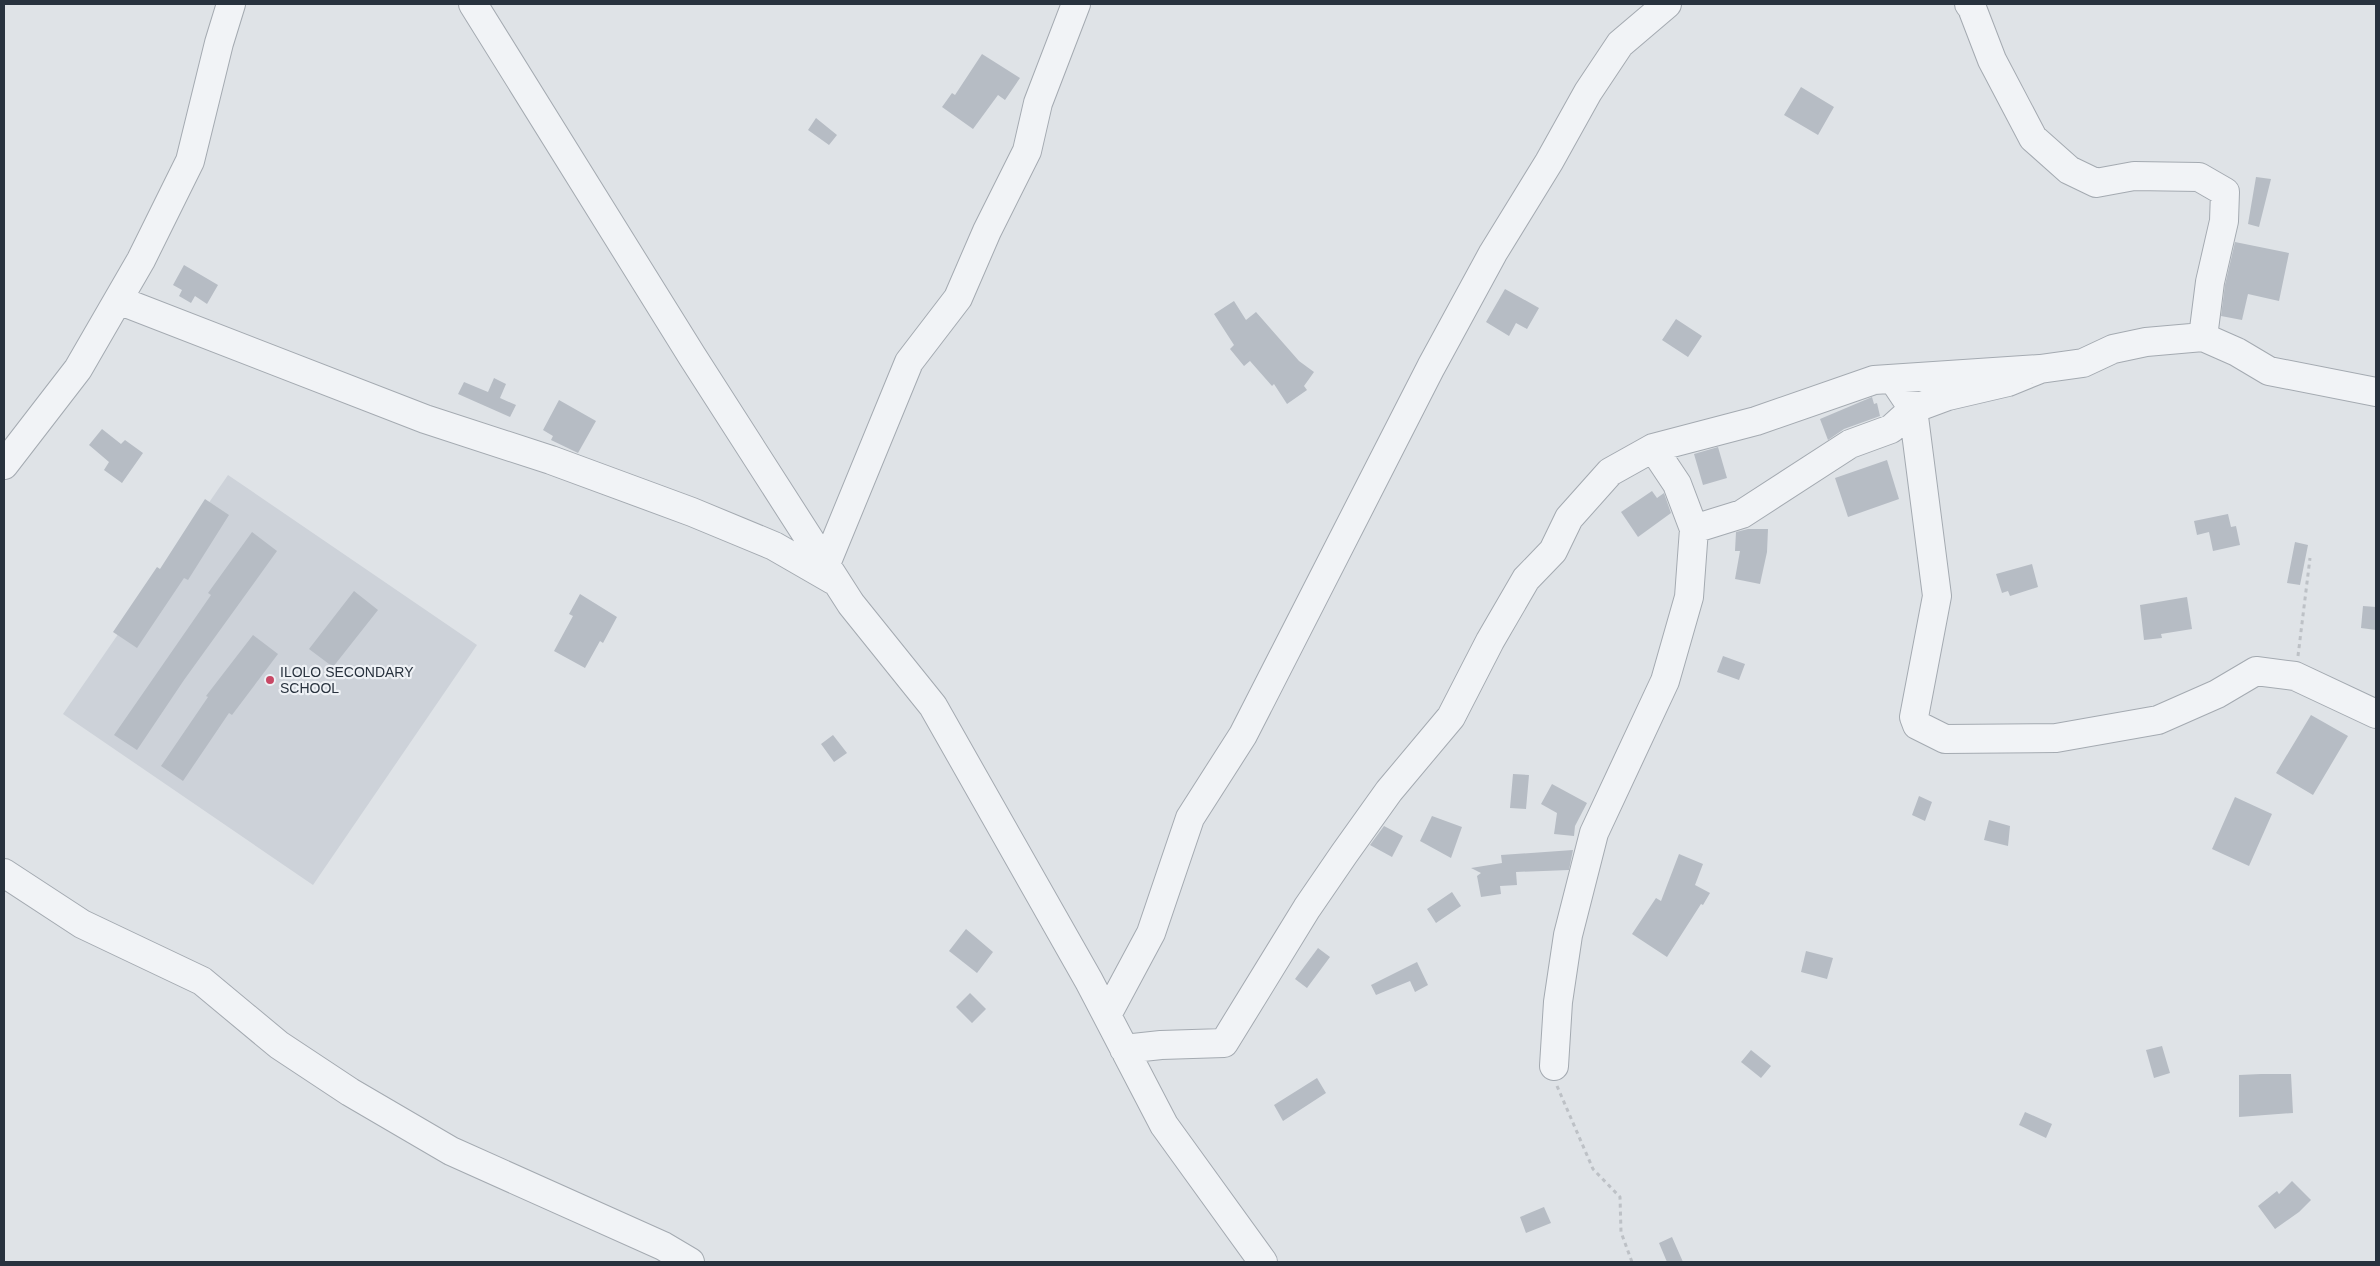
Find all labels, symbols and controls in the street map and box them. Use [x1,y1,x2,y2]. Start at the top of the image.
place label: ILOLO SECONDARY SCHOOL [280,664,414,696]
marker: ILOLO SECONDARY SCHOOL [264,674,276,686]

